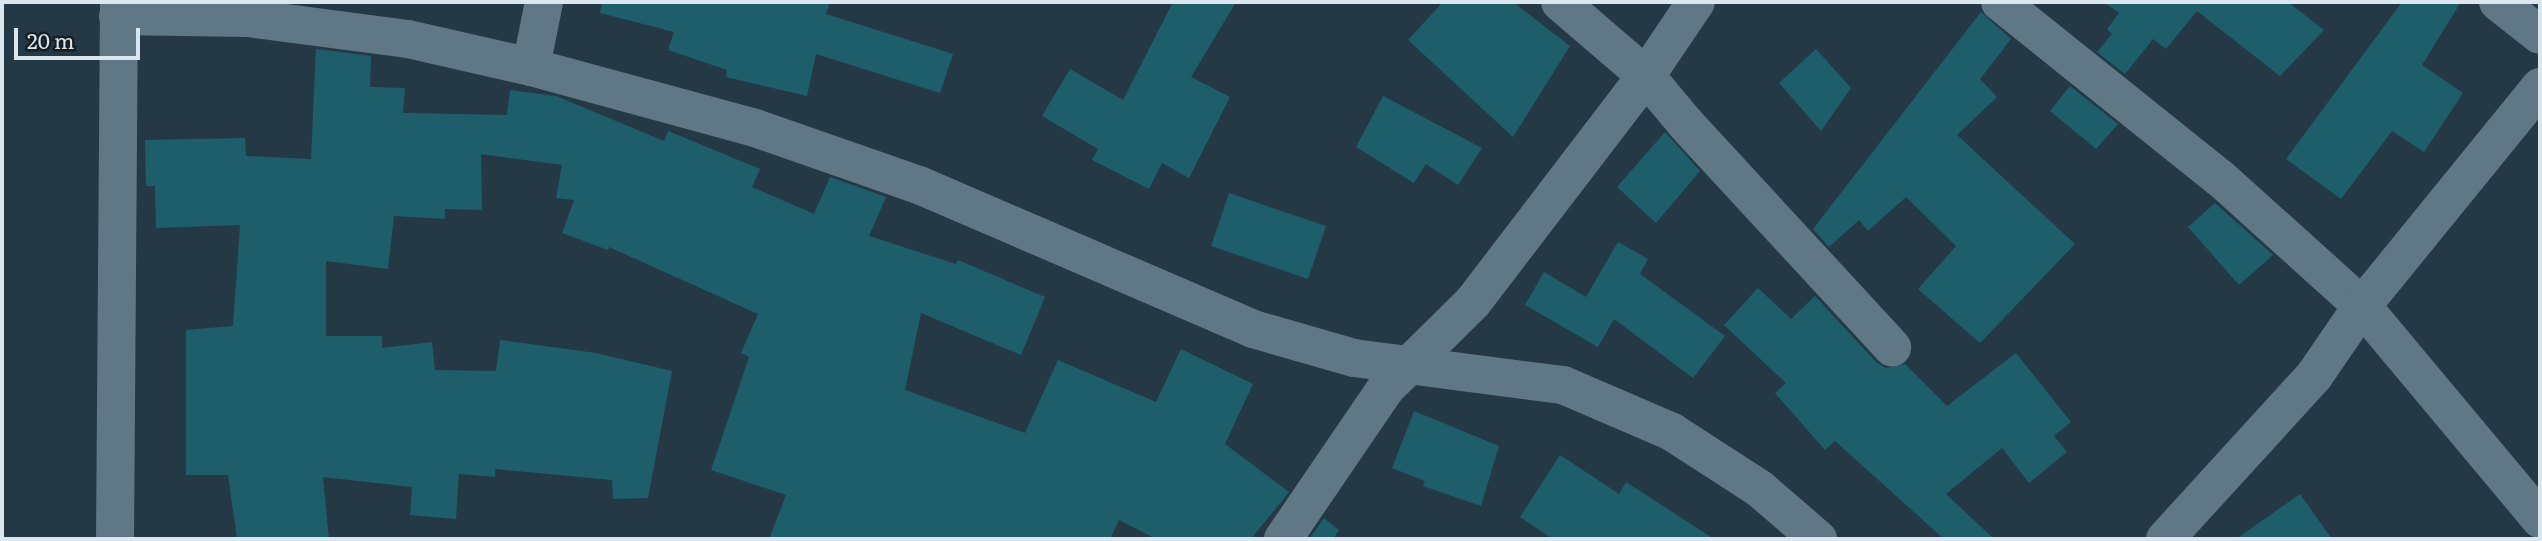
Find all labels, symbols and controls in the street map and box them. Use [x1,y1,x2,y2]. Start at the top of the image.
scale bar [18,14,144,58]
text: 20 m [27,24,74,55]

